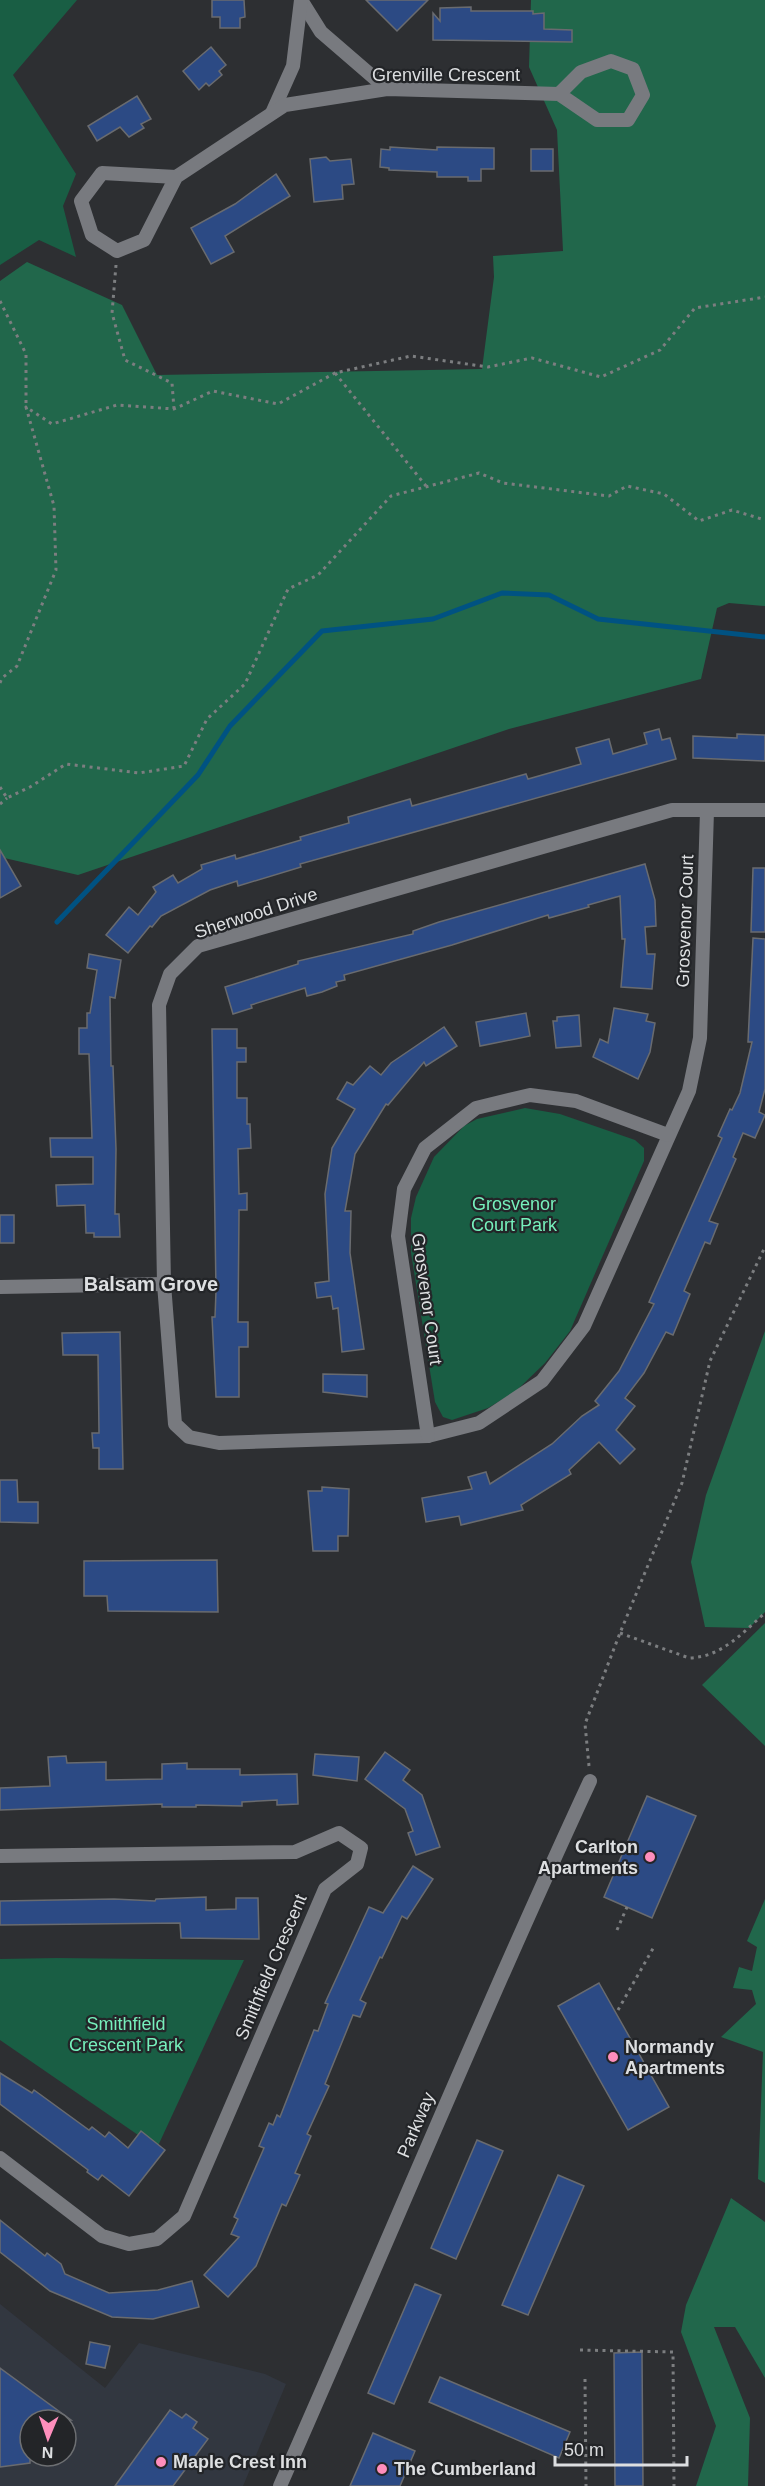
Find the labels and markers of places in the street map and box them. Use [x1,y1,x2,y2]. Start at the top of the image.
place label: Carlton Apartments [538,1837,638,1878]
marker: Carlton Apartments [643,1850,657,1864]
place label: Normandy Apartments [625,2037,725,2078]
marker: Normandy Apartments [606,2050,620,2064]
place label: Maple Crest Inn [173,2452,307,2472]
marker: Maple Crest Inn [154,2455,168,2469]
place label: The Cumberland [394,2459,536,2479]
marker: The Cumberland [375,2462,389,2476]

